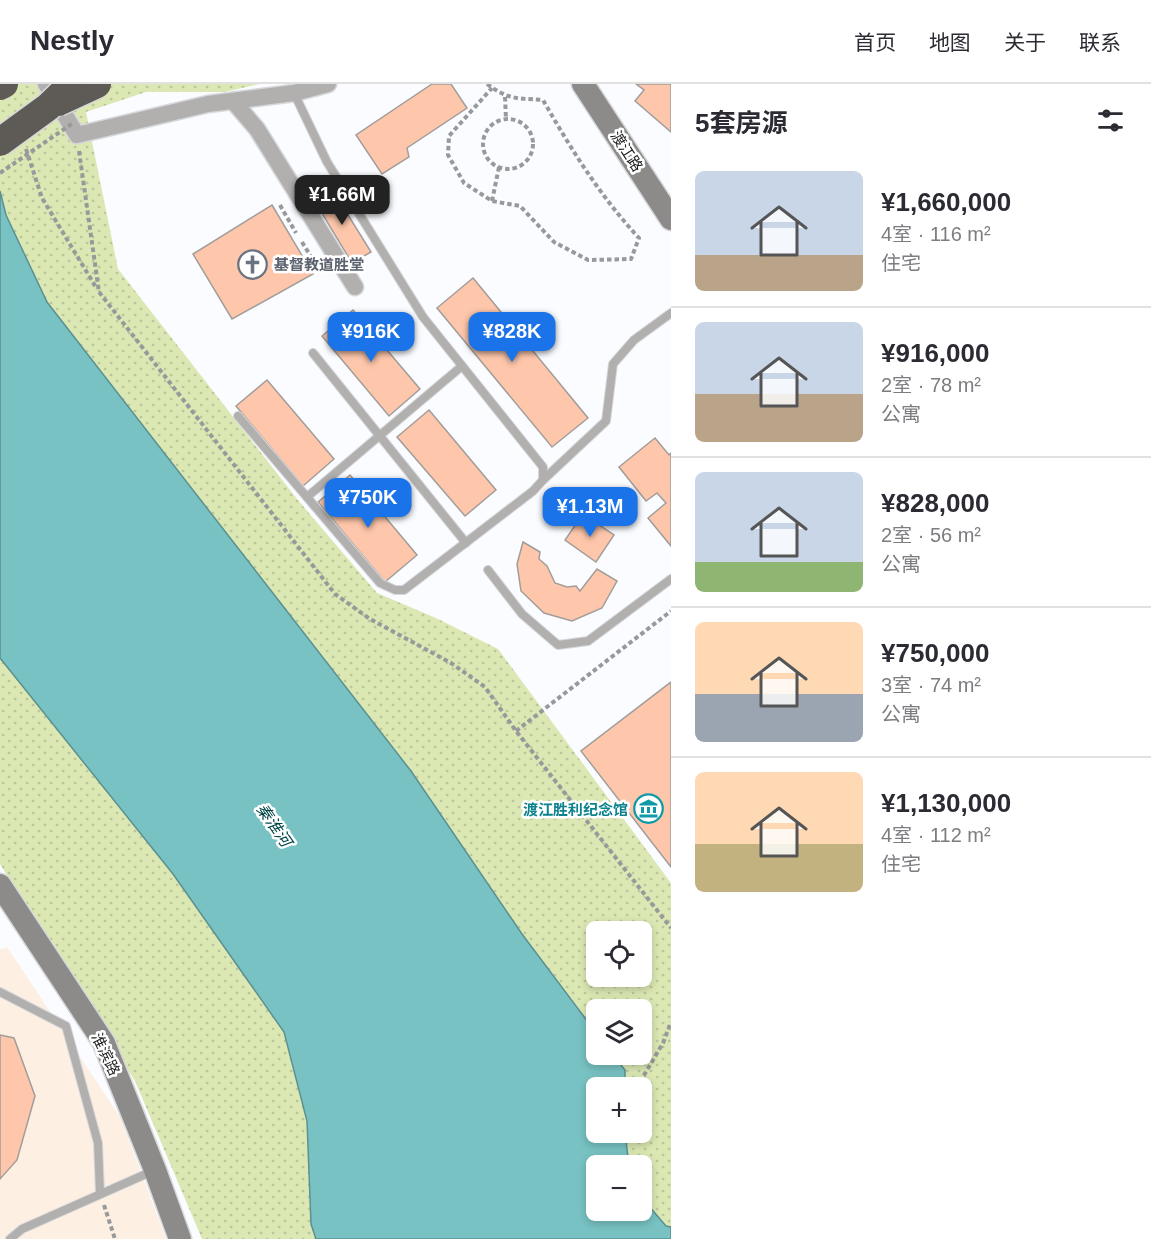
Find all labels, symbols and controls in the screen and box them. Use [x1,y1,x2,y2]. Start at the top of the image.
text: Nestly [30,25,114,56]
text: 首页 [854,31,896,54]
text: 地图 [929,31,971,54]
text: 关于 [1004,31,1046,54]
text: 联系 [1079,31,1121,54]
icon: filters [1094,104,1127,137]
text: 5套房源 [695,108,787,138]
street label: 渡江路 [608,127,646,175]
pin: ¥1.66M [293,175,391,226]
text: ¥1.66M [309,183,375,205]
text: ¥1,660,000 [881,187,1011,217]
icon: home [743,195,815,267]
text: 4室 · 116 m² [881,223,991,245]
church icon: 基督教道胜堂 [237,248,269,280]
text: 住宅 [881,252,921,274]
place label: 基督教道胜堂 [274,256,364,273]
pin: ¥916K [329,312,413,363]
pin: ¥828K [470,312,554,363]
text: ¥916K [342,320,400,342]
text: ¥828K [483,320,541,342]
text: ¥916,000 [881,338,989,368]
icon: home [743,346,815,418]
text: 2室 · 78 m² [881,374,981,396]
text: 公寓 [881,403,921,425]
pin: ¥750K [326,478,410,529]
text: ¥750K [339,486,397,508]
pin: ¥1.13M [541,487,639,538]
text: ¥828,000 [881,488,989,518]
text: ¥1.13M [557,495,623,517]
icon: home [743,496,815,568]
text: 2室 · 56 m² [881,524,981,546]
text: 公寓 [881,553,921,575]
text: ¥750,000 [881,638,989,668]
icon: home [743,646,815,718]
text: 3室 · 74 m² [881,674,981,696]
text: 公寓 [881,703,921,725]
text: ¥1,130,000 [881,788,1011,818]
museum icon: 渡江胜利纪念馆 [633,793,665,825]
icon: home [743,796,815,868]
water label: 秦淮河 [253,800,296,852]
place label: 渡江胜利纪念馆 [523,801,628,818]
text: 4室 · 112 m² [881,824,991,846]
text: 住宅 [881,853,921,875]
map controls [586,921,652,1221]
button: locate [586,921,652,987]
button: layers [586,999,652,1065]
street label: 淮滨路 [88,1030,124,1078]
button: + [586,1077,652,1143]
button: − [586,1155,652,1221]

